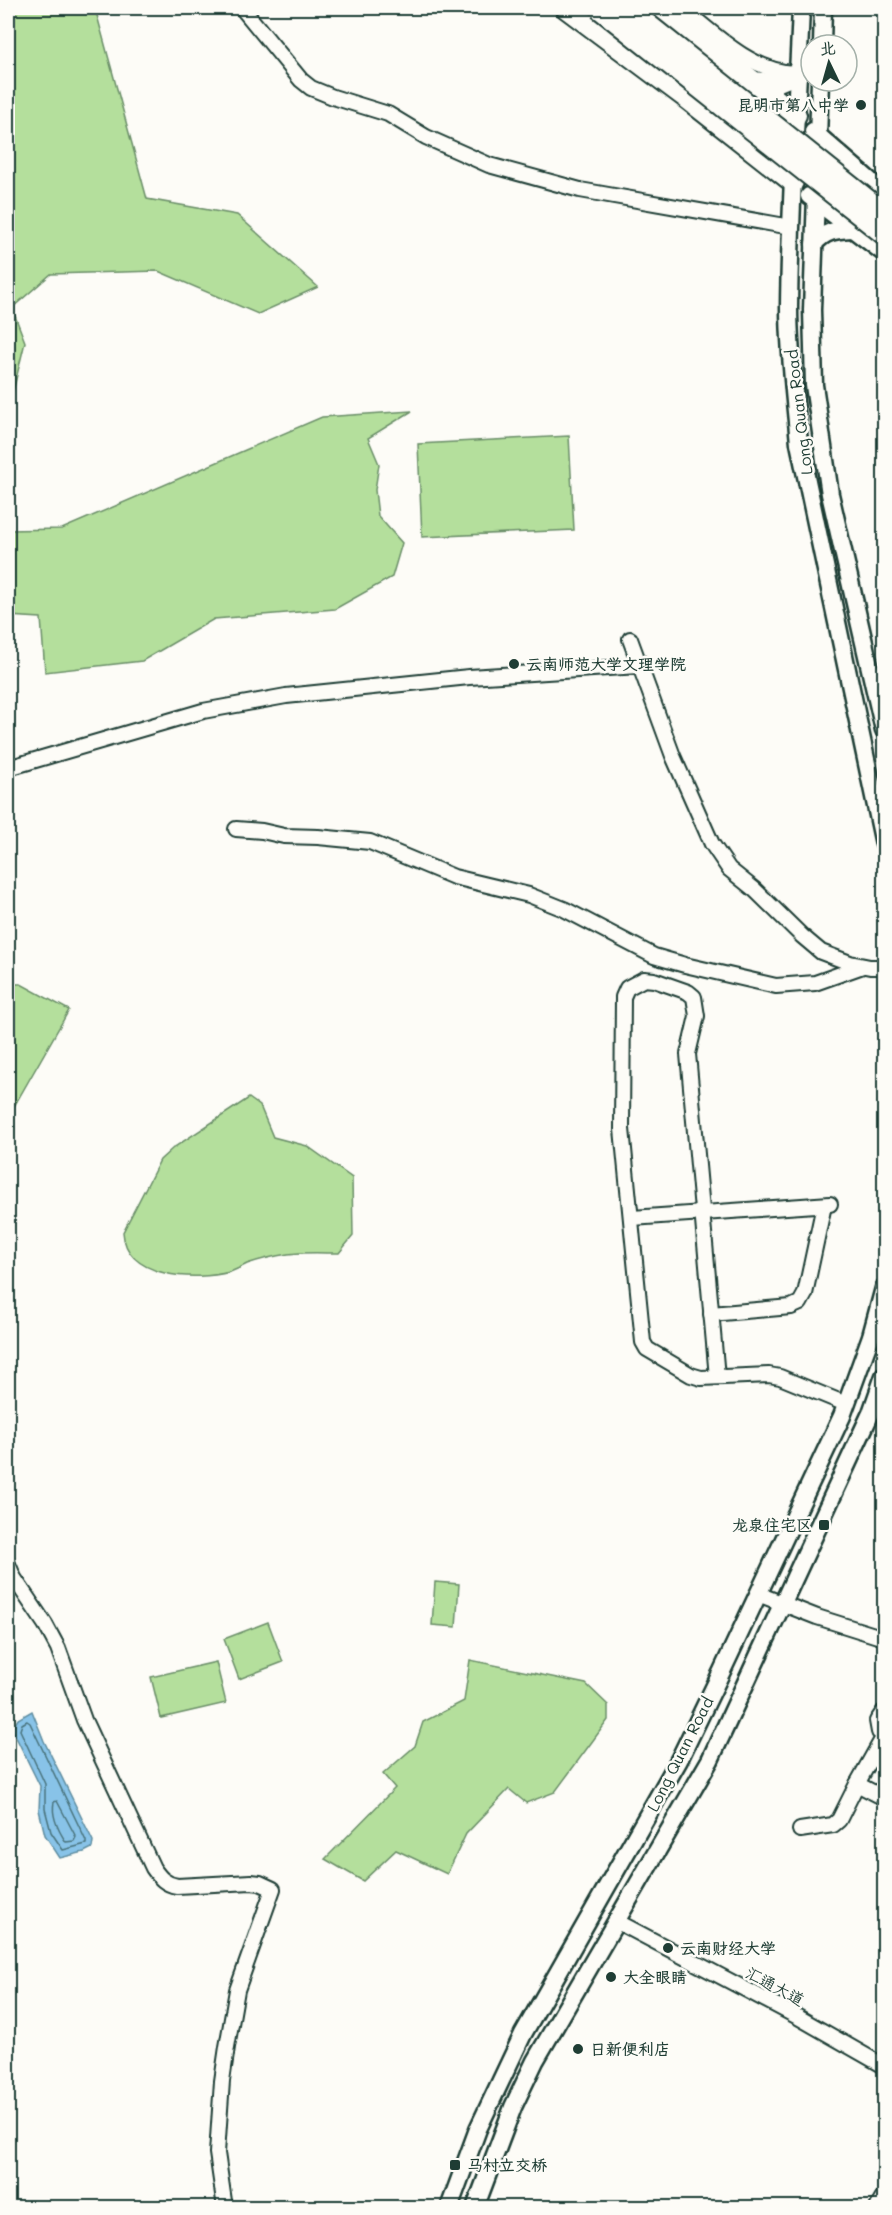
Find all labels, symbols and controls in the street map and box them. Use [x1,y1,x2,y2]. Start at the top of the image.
north arrow [799,33,859,93]
text: 北 [819,36,837,59]
place label: 昆明市第八中学 [737,94,849,115]
marker: 昆明市第八中学 [854,98,868,112]
street label: Long Quan Road [780,348,817,476]
place label: 云南师范大学文理学院 [526,653,686,674]
marker: 云南师范大学文理学院 [507,657,521,671]
place label: 龙泉住宅区 [732,1514,812,1535]
marker: 龙泉住宅区 [817,1518,831,1532]
street label: Long Quan Road [642,1693,718,1815]
place label: 云南财经大学 [680,1937,776,1958]
marker: 云南财经大学 [661,1941,675,1955]
street label: 汇通大道 [742,1961,808,2010]
place label: 大全眼睛 [623,1966,687,1987]
marker: 大全眼睛 [604,1970,618,1984]
place label: 日新便利店 [590,2038,670,2059]
marker: 日新便利店 [571,2042,585,2056]
place label: 马村立交桥 [467,2154,547,2175]
marker: 马村立交桥 [448,2158,462,2172]

